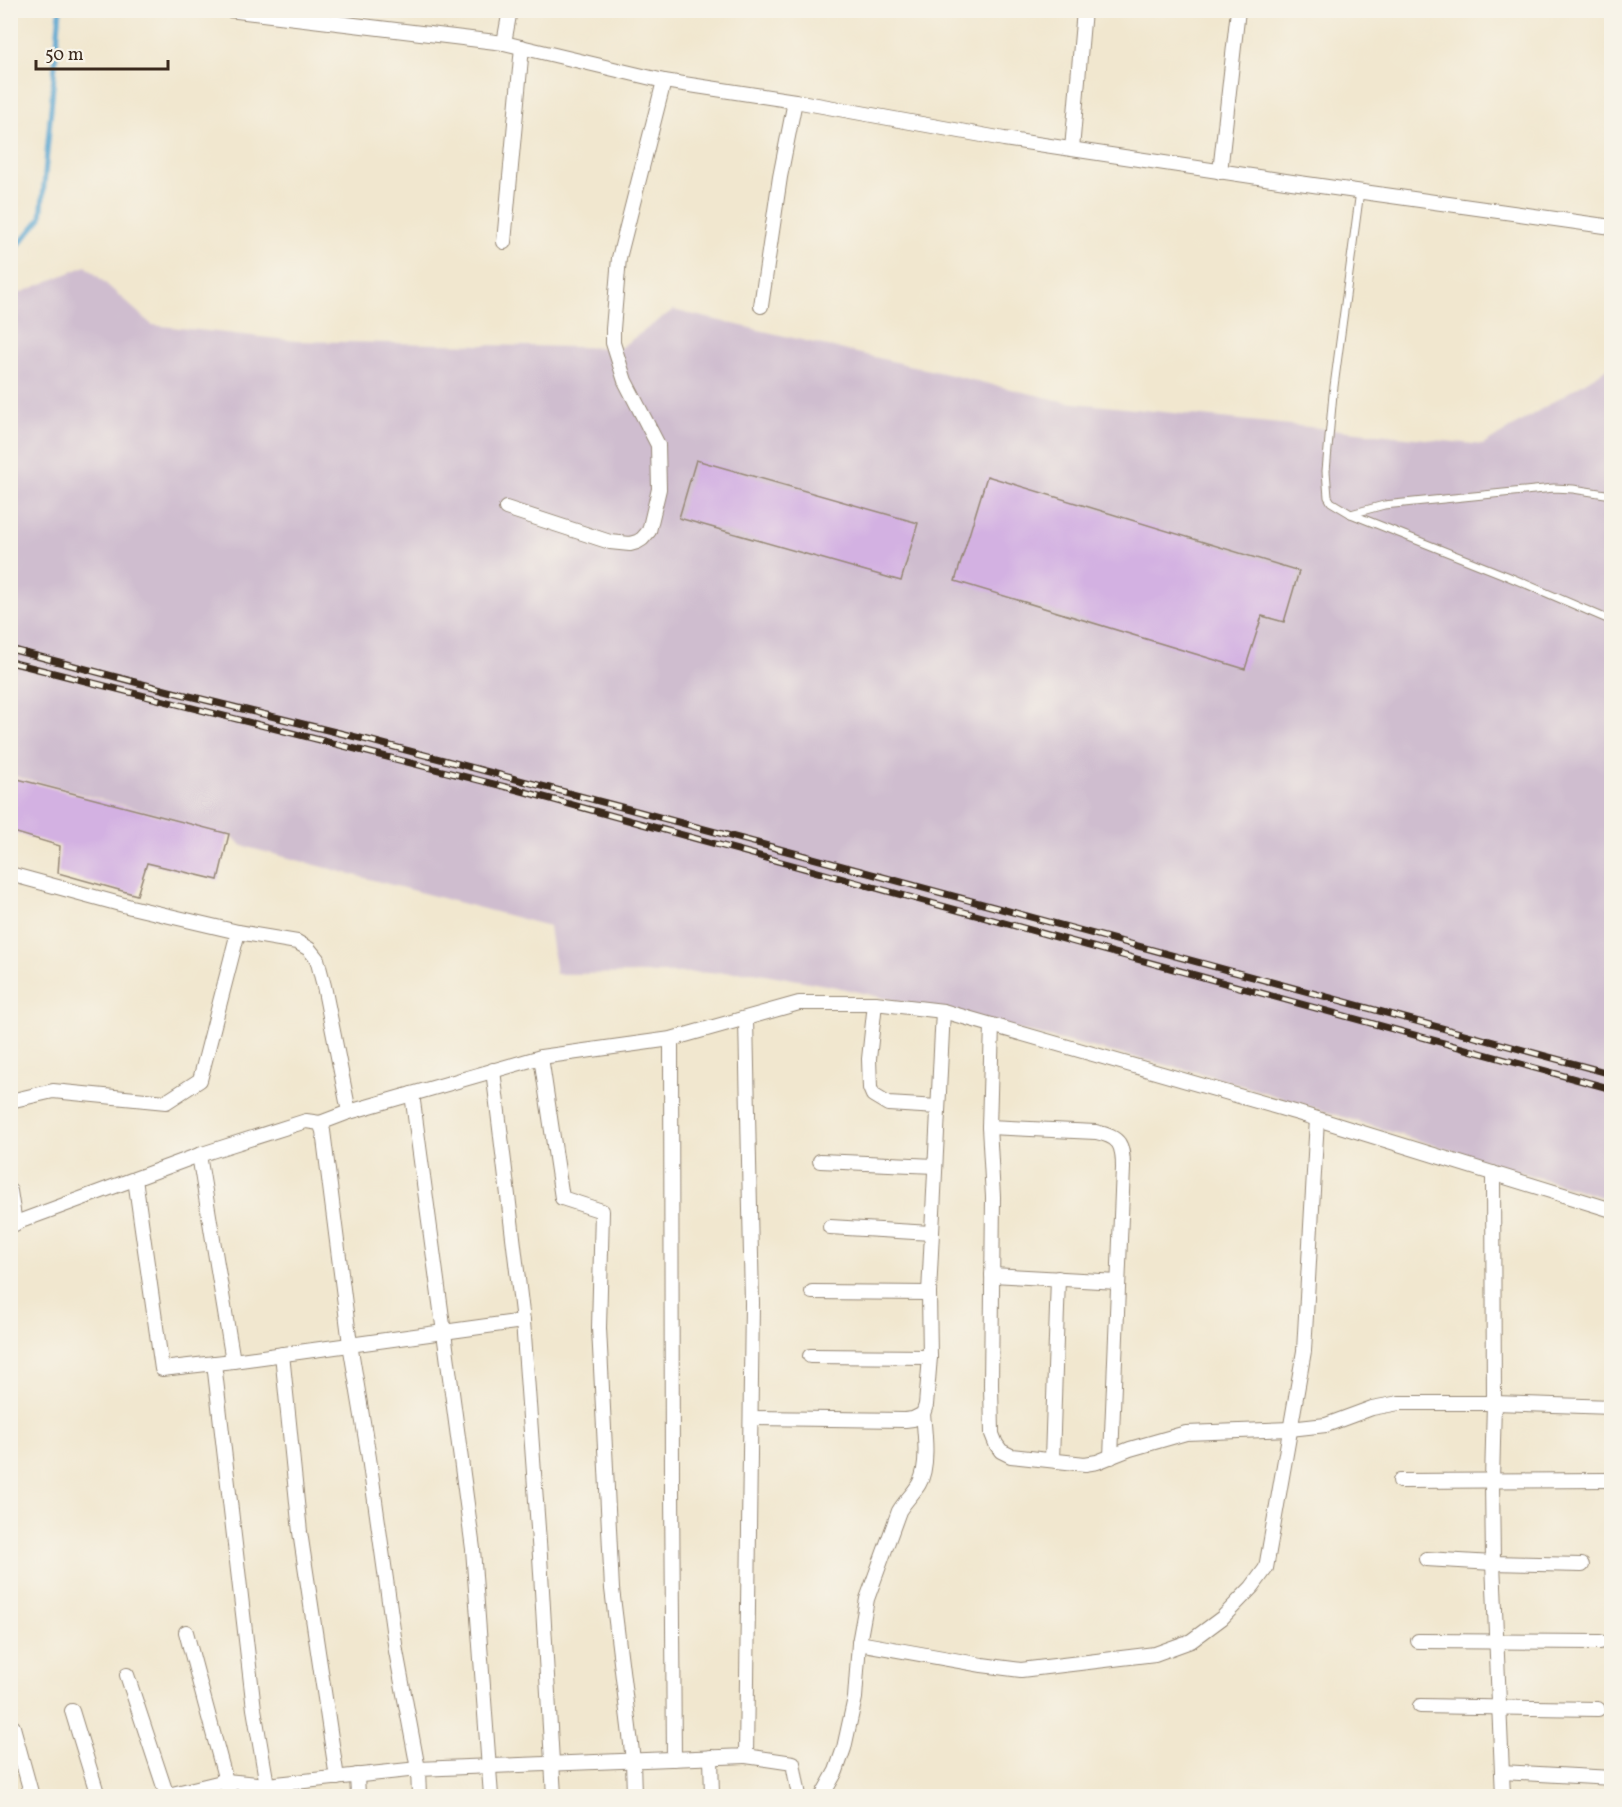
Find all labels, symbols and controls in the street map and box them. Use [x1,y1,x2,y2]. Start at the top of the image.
scale bar [36,33,168,71]
text: 50 m [45,43,84,68]

